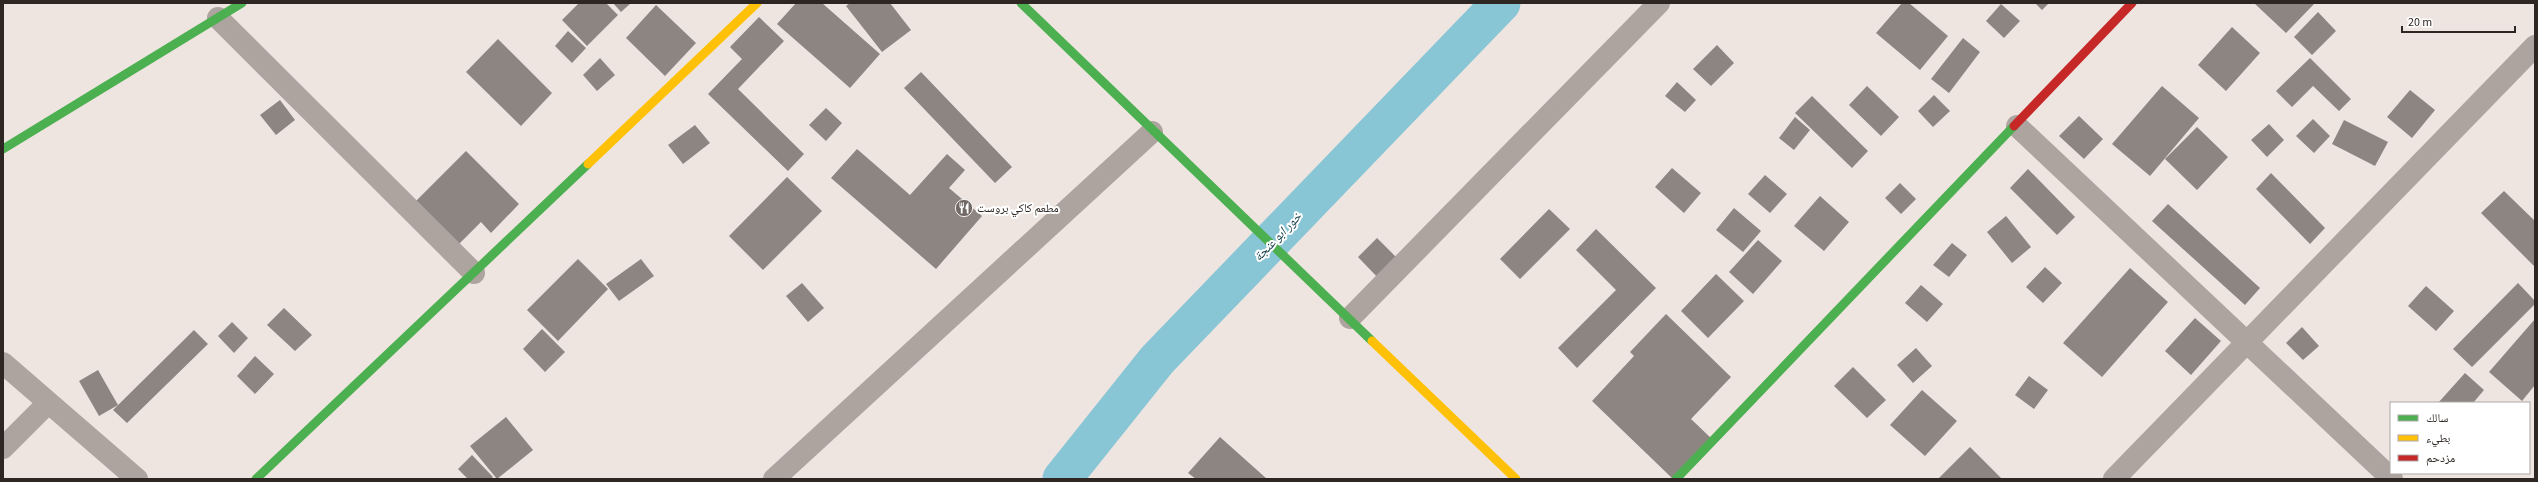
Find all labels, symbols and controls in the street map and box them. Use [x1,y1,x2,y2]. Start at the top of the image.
scale bar [2402,8,2515,34]
text: 20 m [2408,14,2432,31]
restaurant icon: مطعم كاكي بروست [954,198,974,218]
place label: مطعم كاكي بروست [977,200,1059,218]
water label: خور ابو عنجة [1250,208,1306,265]
legend [2390,402,2530,474]
text: سالك [2426,410,2448,427]
text: بطيء [2426,430,2450,448]
text: مزدحم [2426,450,2455,467]

